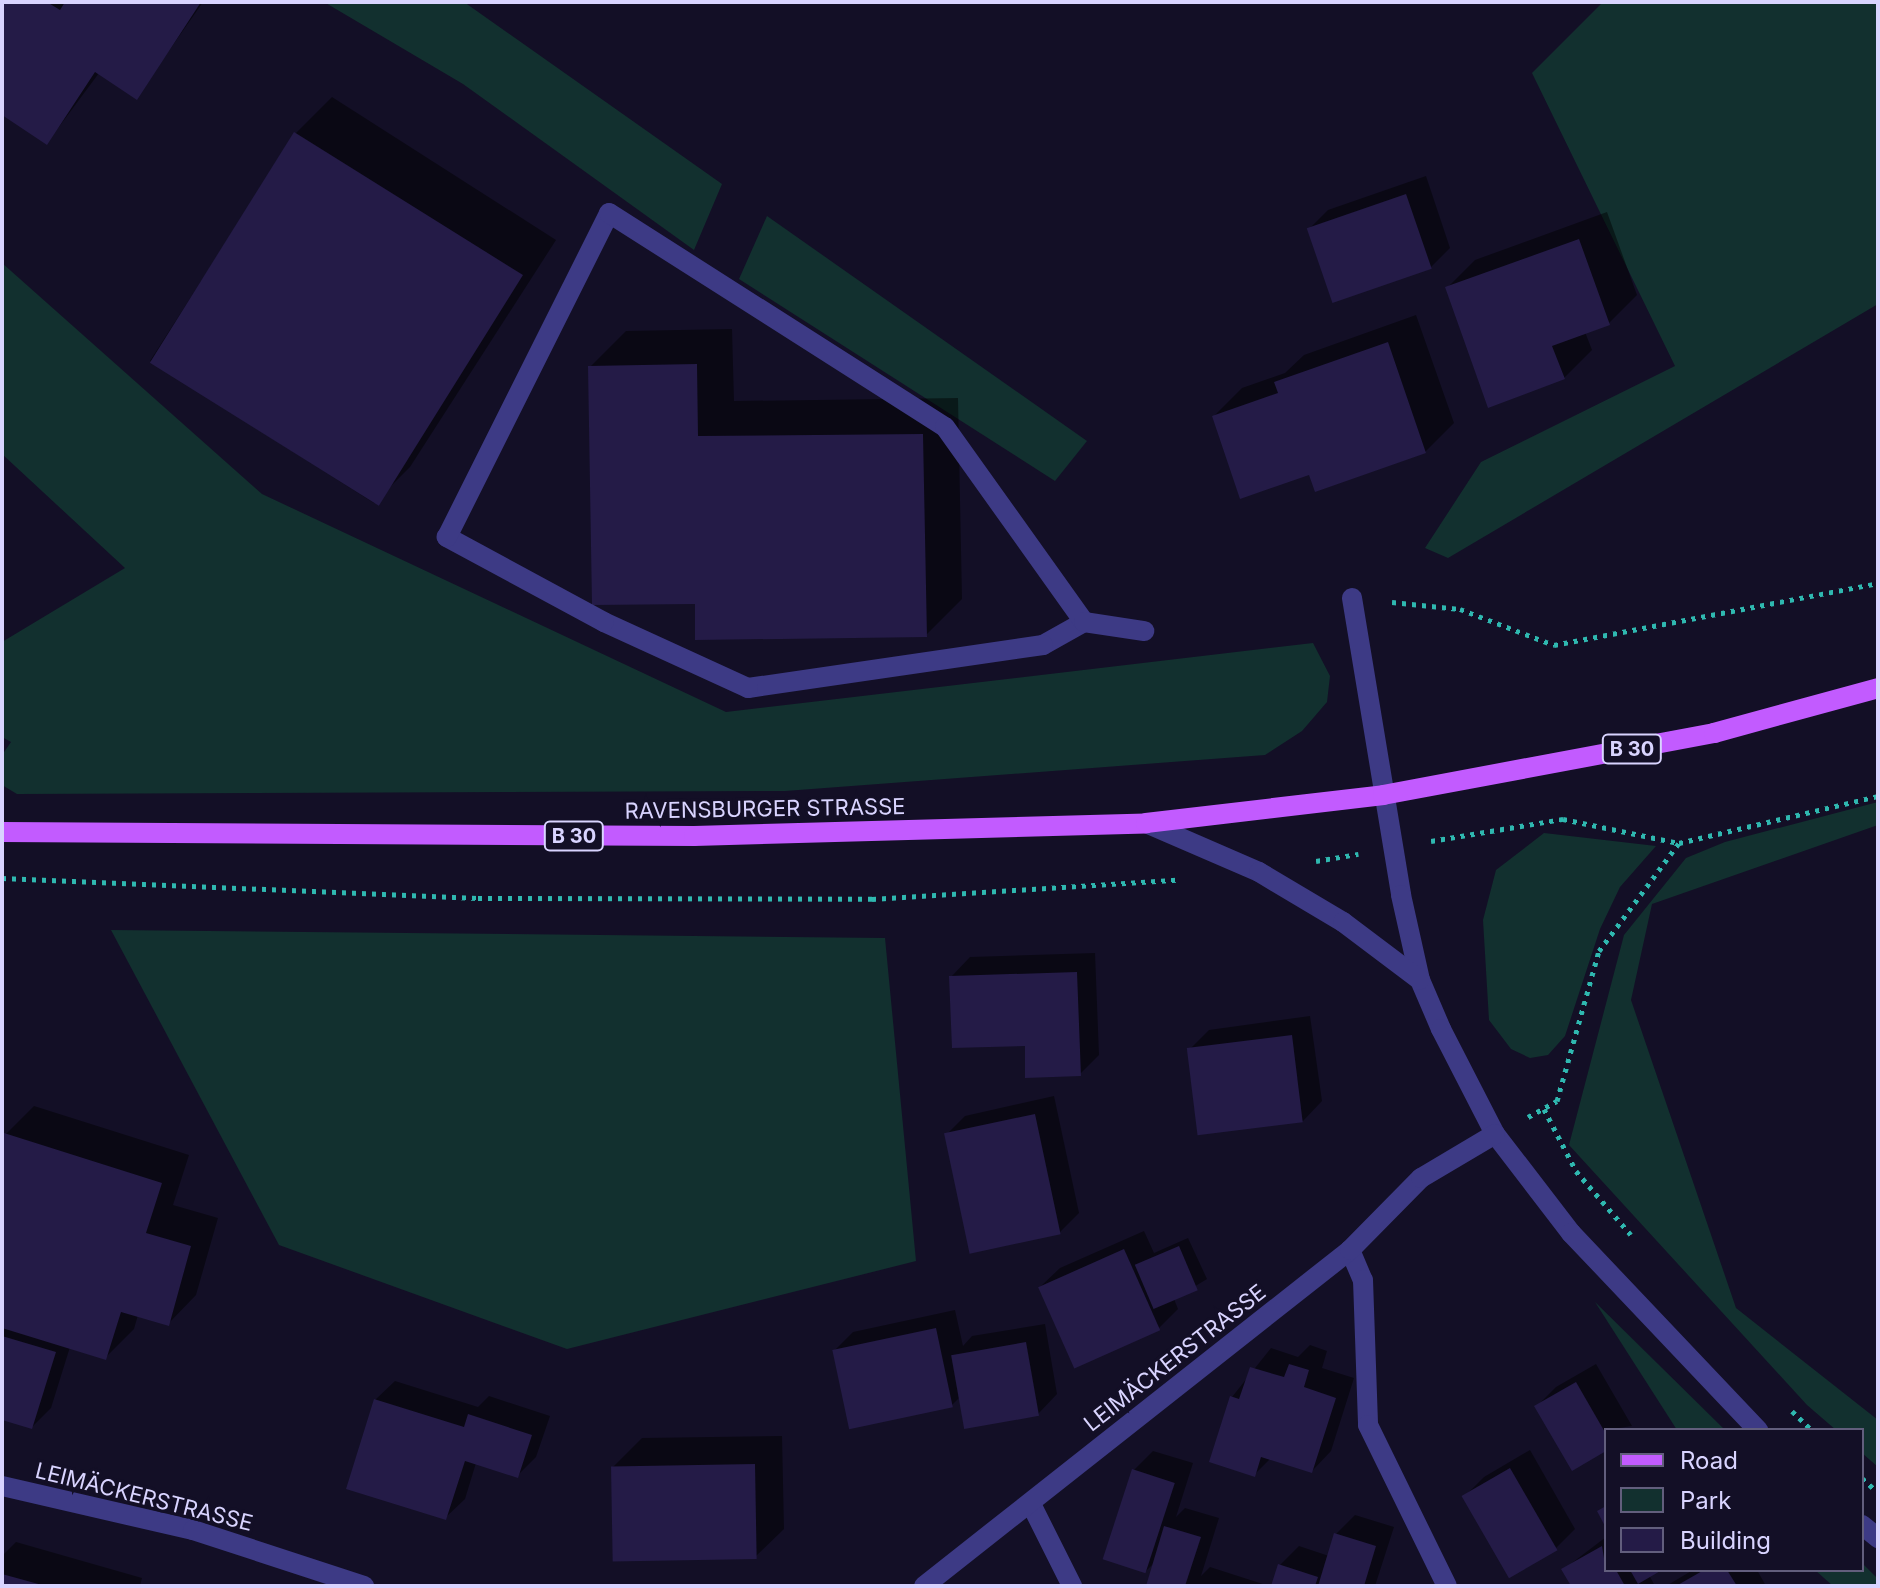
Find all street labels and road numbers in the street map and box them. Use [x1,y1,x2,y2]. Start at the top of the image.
road number: B 30 [1600,733,1664,765]
street label: RAVENSBURGER STRASSE [624,793,906,825]
road number: B 30 [542,820,606,852]
street label: LEIMÄCKERSTRASSE [1079,1279,1271,1437]
street label: LEIMÄCKERSTRASSE [33,1457,255,1537]

